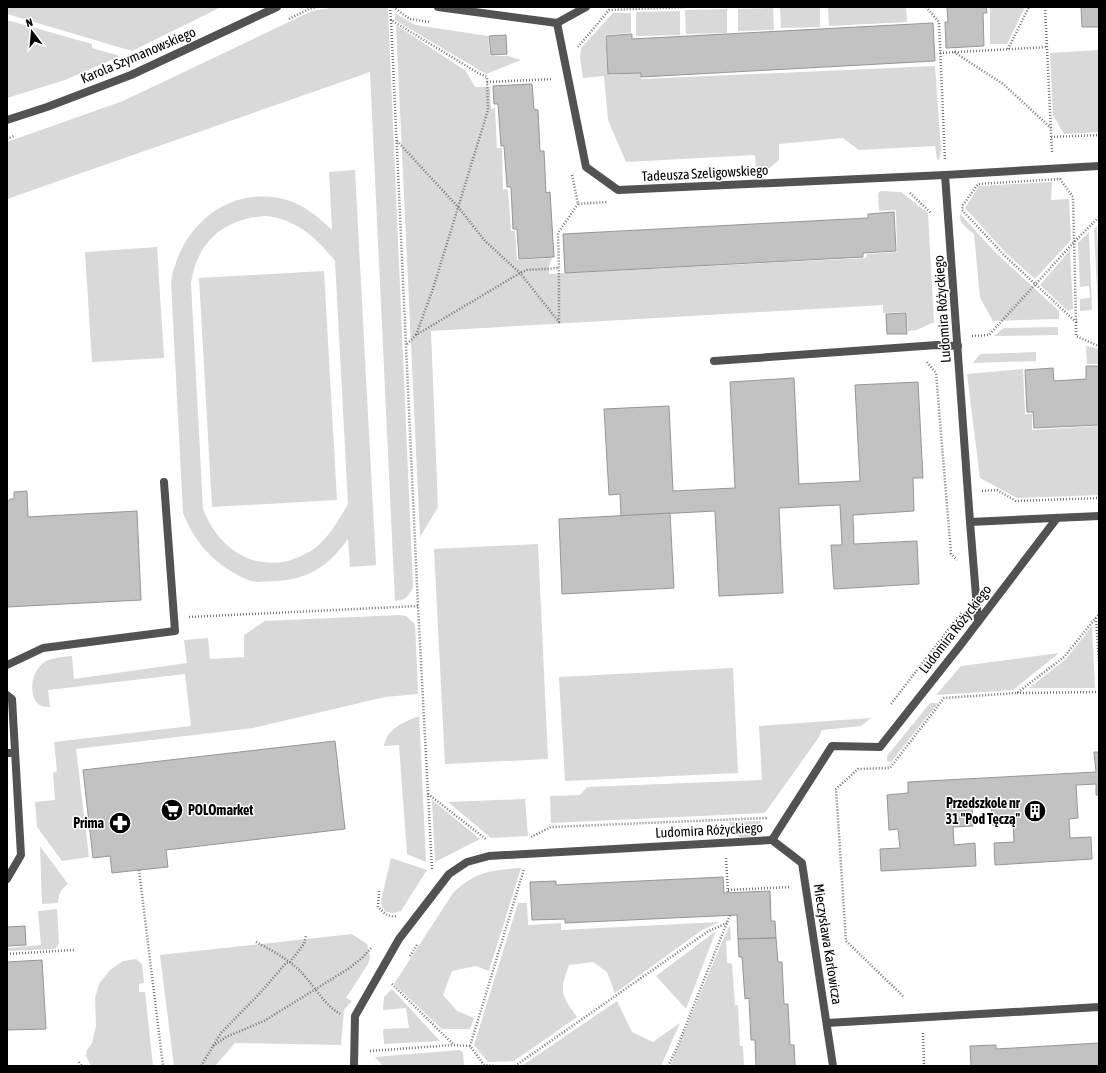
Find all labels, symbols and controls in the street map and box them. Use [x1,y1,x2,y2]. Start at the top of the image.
north arrow [12,12,52,52]
text: N [24,16,34,29]
street label: Karola Szymanowskiego [78,24,198,86]
street label: Tadeusza Szeligowskiego [641,162,769,184]
street label: Ludomira Różyckiego [930,255,954,363]
street label: Ludomira Różyckiego [915,582,995,676]
place label: Przedszkole nr 31 "Pod Tęczą" [946,795,1021,827]
supermarket icon: POLOmarket [159,797,185,823]
building icon: Przedszkole nr 31 "Pod Tęczą" [1022,798,1048,824]
place label: POLOmarket [188,802,253,818]
pharmacy icon: Prima [107,810,133,836]
place label: Prima [73,815,104,831]
street label: Ludomira Różyckiego [655,819,763,841]
street label: Mieczysława Karłowicza [811,882,845,1006]

